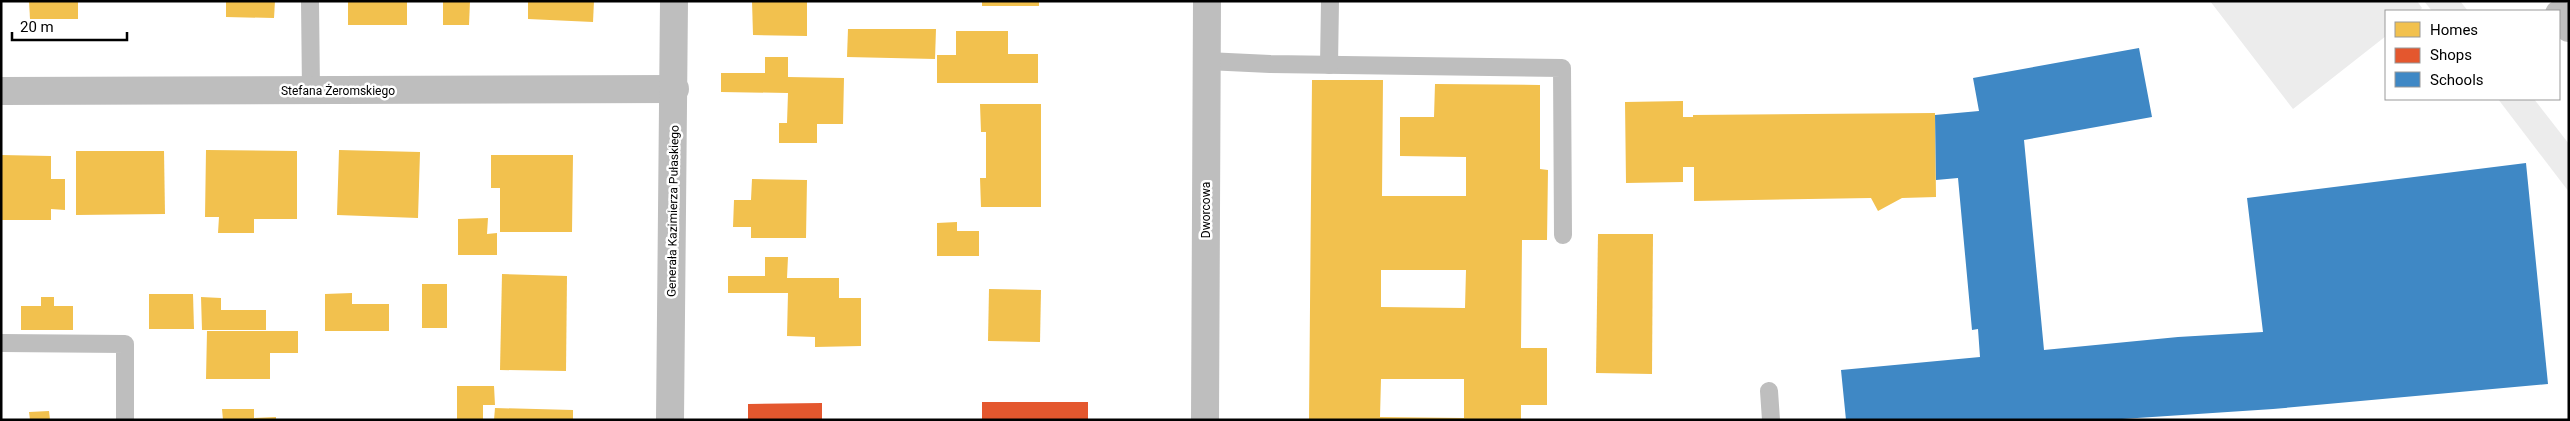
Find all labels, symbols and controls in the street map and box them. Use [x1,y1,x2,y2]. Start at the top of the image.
scale bar [12,10,128,42]
legend [2385,10,2560,100]
text: 20 m [20,18,54,36]
text: Homes [2430,21,2478,39]
text: Shops [2430,46,2472,64]
text: Schools [2430,71,2484,89]
street label: Stefana Żeromskiego [281,83,395,98]
street label: Generała Kazimierza Pułaskiego [665,125,682,297]
street label: Dworcowa [1199,182,1213,238]

